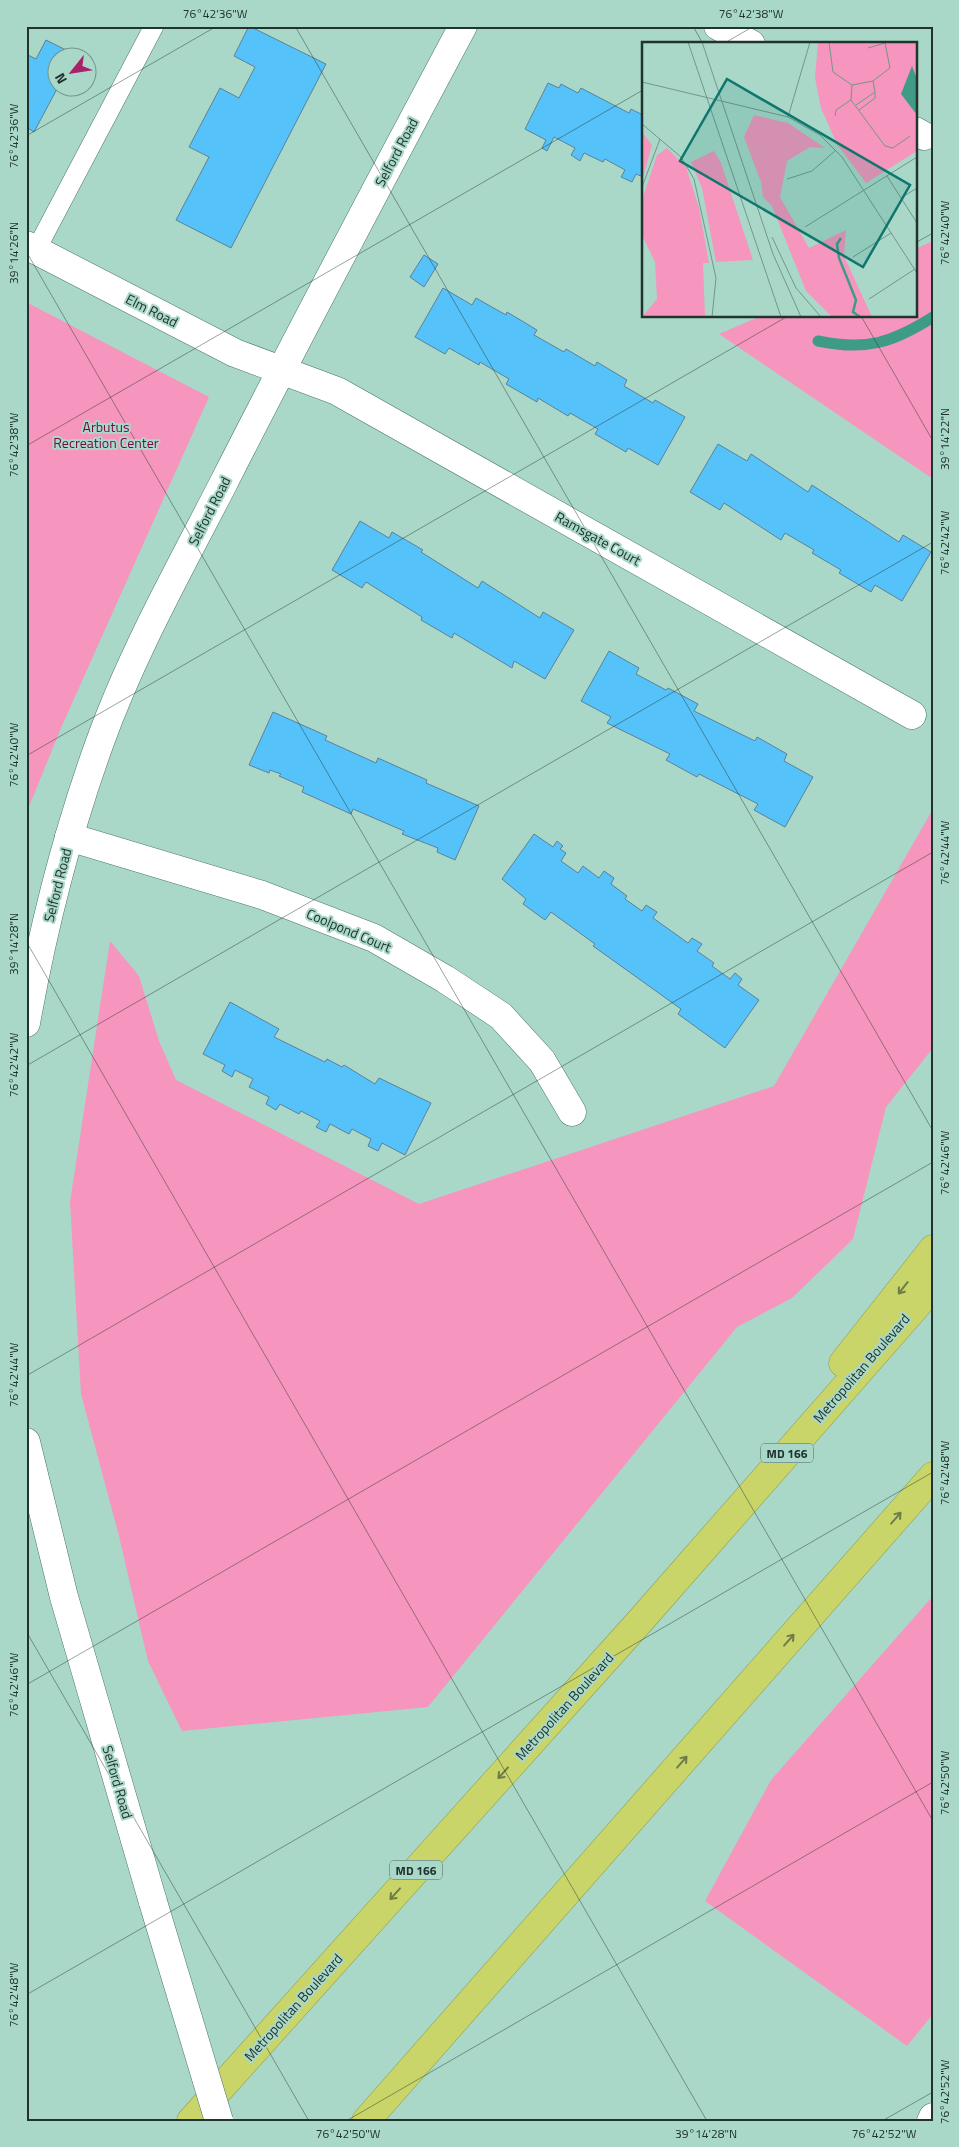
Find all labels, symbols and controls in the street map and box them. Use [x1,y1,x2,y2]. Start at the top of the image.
text: 76°42'36"W [183,4,248,23]
text: 76°42'38"W [719,4,784,23]
inset map [642,42,916,318]
north arrow [48,48,98,98]
text: N [49,69,72,88]
text: 76°42'36"W [4,103,23,168]
street label: Selford Road [369,114,423,190]
text: 76°42'40"W [935,200,954,265]
text: 39°14'26"N [4,222,23,284]
street label: Elm Road [122,288,182,332]
text: 39°14'22"N [935,408,954,470]
text: 76°42'38"W [4,412,23,477]
park label: Arbutus Recreation Center [53,416,159,453]
street label: Selford Road [183,473,235,549]
street label: Ramsgate Court [551,506,645,570]
text: 76°42'42"W [935,510,954,575]
text: 76°42'40"W [4,722,23,787]
text: 76°42'44"W [935,820,954,885]
street label: Selford Road [38,846,76,924]
street label: Coolpond Court [303,903,395,957]
text: 39°14'28"N [4,913,23,975]
text: 76°42'42"W [4,1032,23,1097]
text: 76°42'46"W [935,1130,954,1195]
one-way arrow [897,1281,908,1294]
street label: Metropolitan Boulevard [808,1309,914,1427]
text: 76°42'44"W [4,1342,23,1407]
text: 76°42'48"W [935,1440,954,1505]
road number: MD 166 [761,1444,813,1462]
one-way arrow [891,1511,902,1524]
one-way arrow [783,1633,795,1646]
street label: Metropolitan Boulevard [510,1647,618,1765]
text: 76°42'46"W [4,1652,23,1717]
street label: Selford Road [98,1743,138,1821]
text: 76°42'50"W [935,1750,954,1815]
one-way arrow [676,1756,687,1769]
one-way arrow [497,1767,509,1780]
road number: MD 166 [390,1860,442,1880]
one-way arrow [389,1887,400,1900]
street label: Metropolitan Boulevard [239,1948,347,2066]
text: 76°42'48"W [4,1962,23,2027]
text: 76°42'52"W [935,2059,954,2124]
text: 76°42'50"W [316,2124,381,2143]
text: 39°14'28"N [675,2124,737,2143]
text: 76°42'52"W [852,2124,917,2143]

